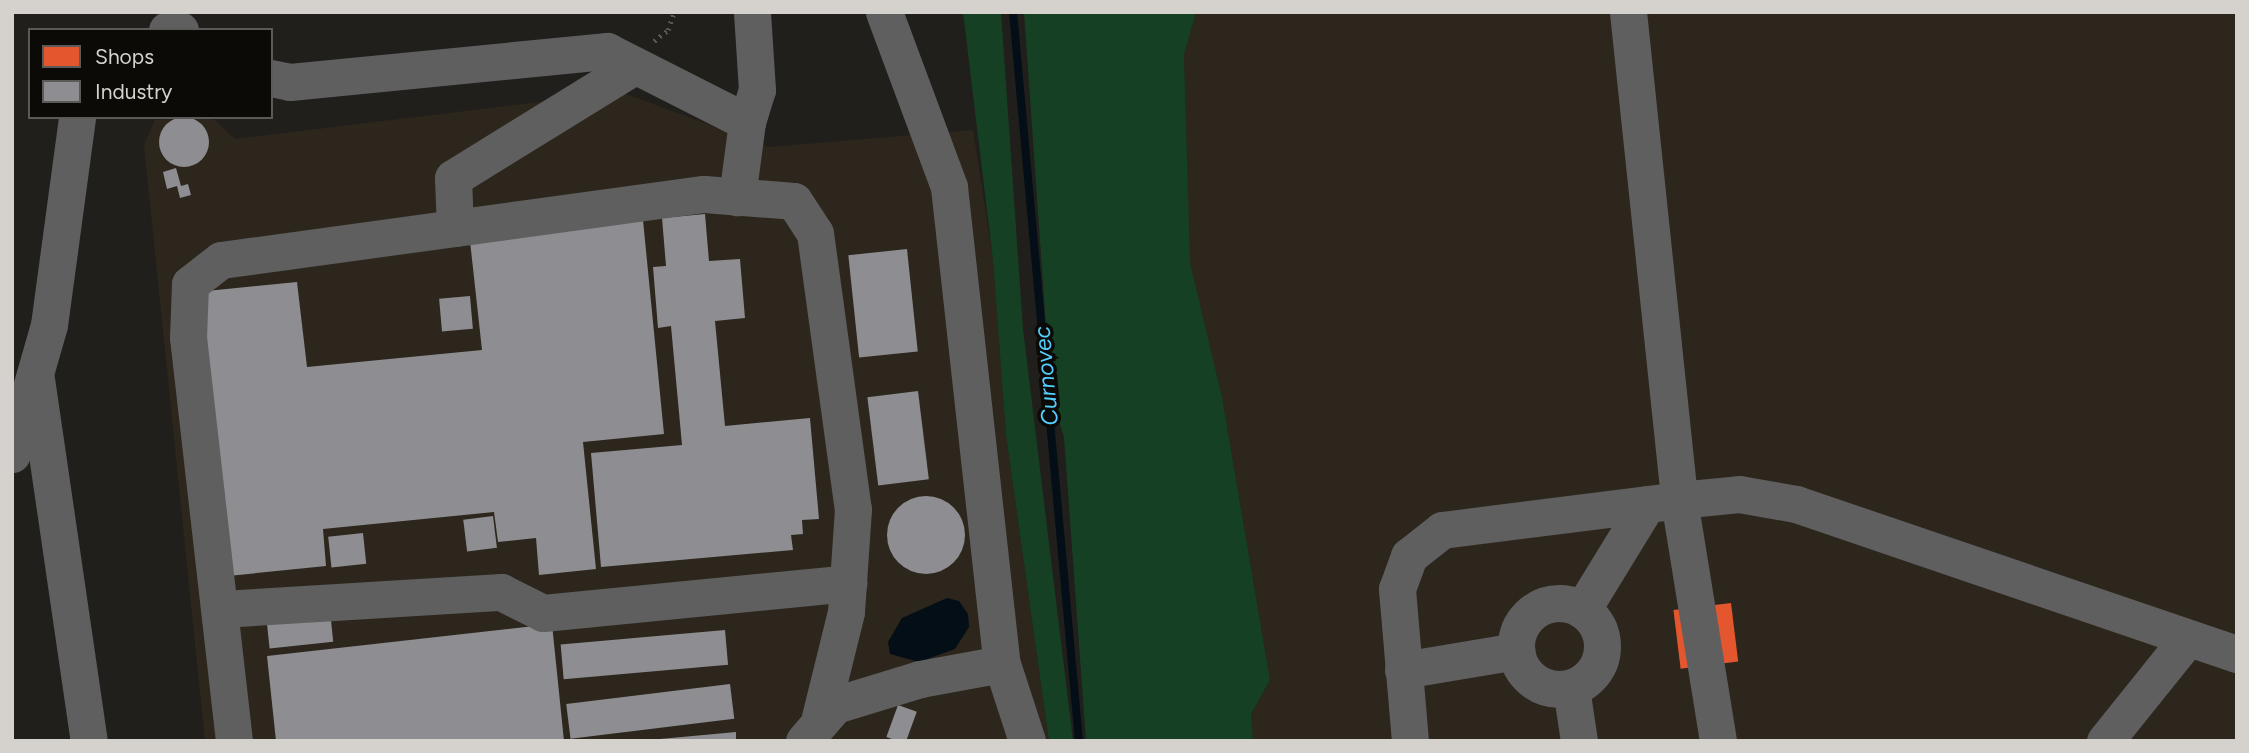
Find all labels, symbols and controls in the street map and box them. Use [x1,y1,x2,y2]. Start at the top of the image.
legend [28,28,273,119]
text: Shops [95,44,154,69]
text: Industry [95,79,172,104]
water label: Curnovec [1028,325,1064,427]

